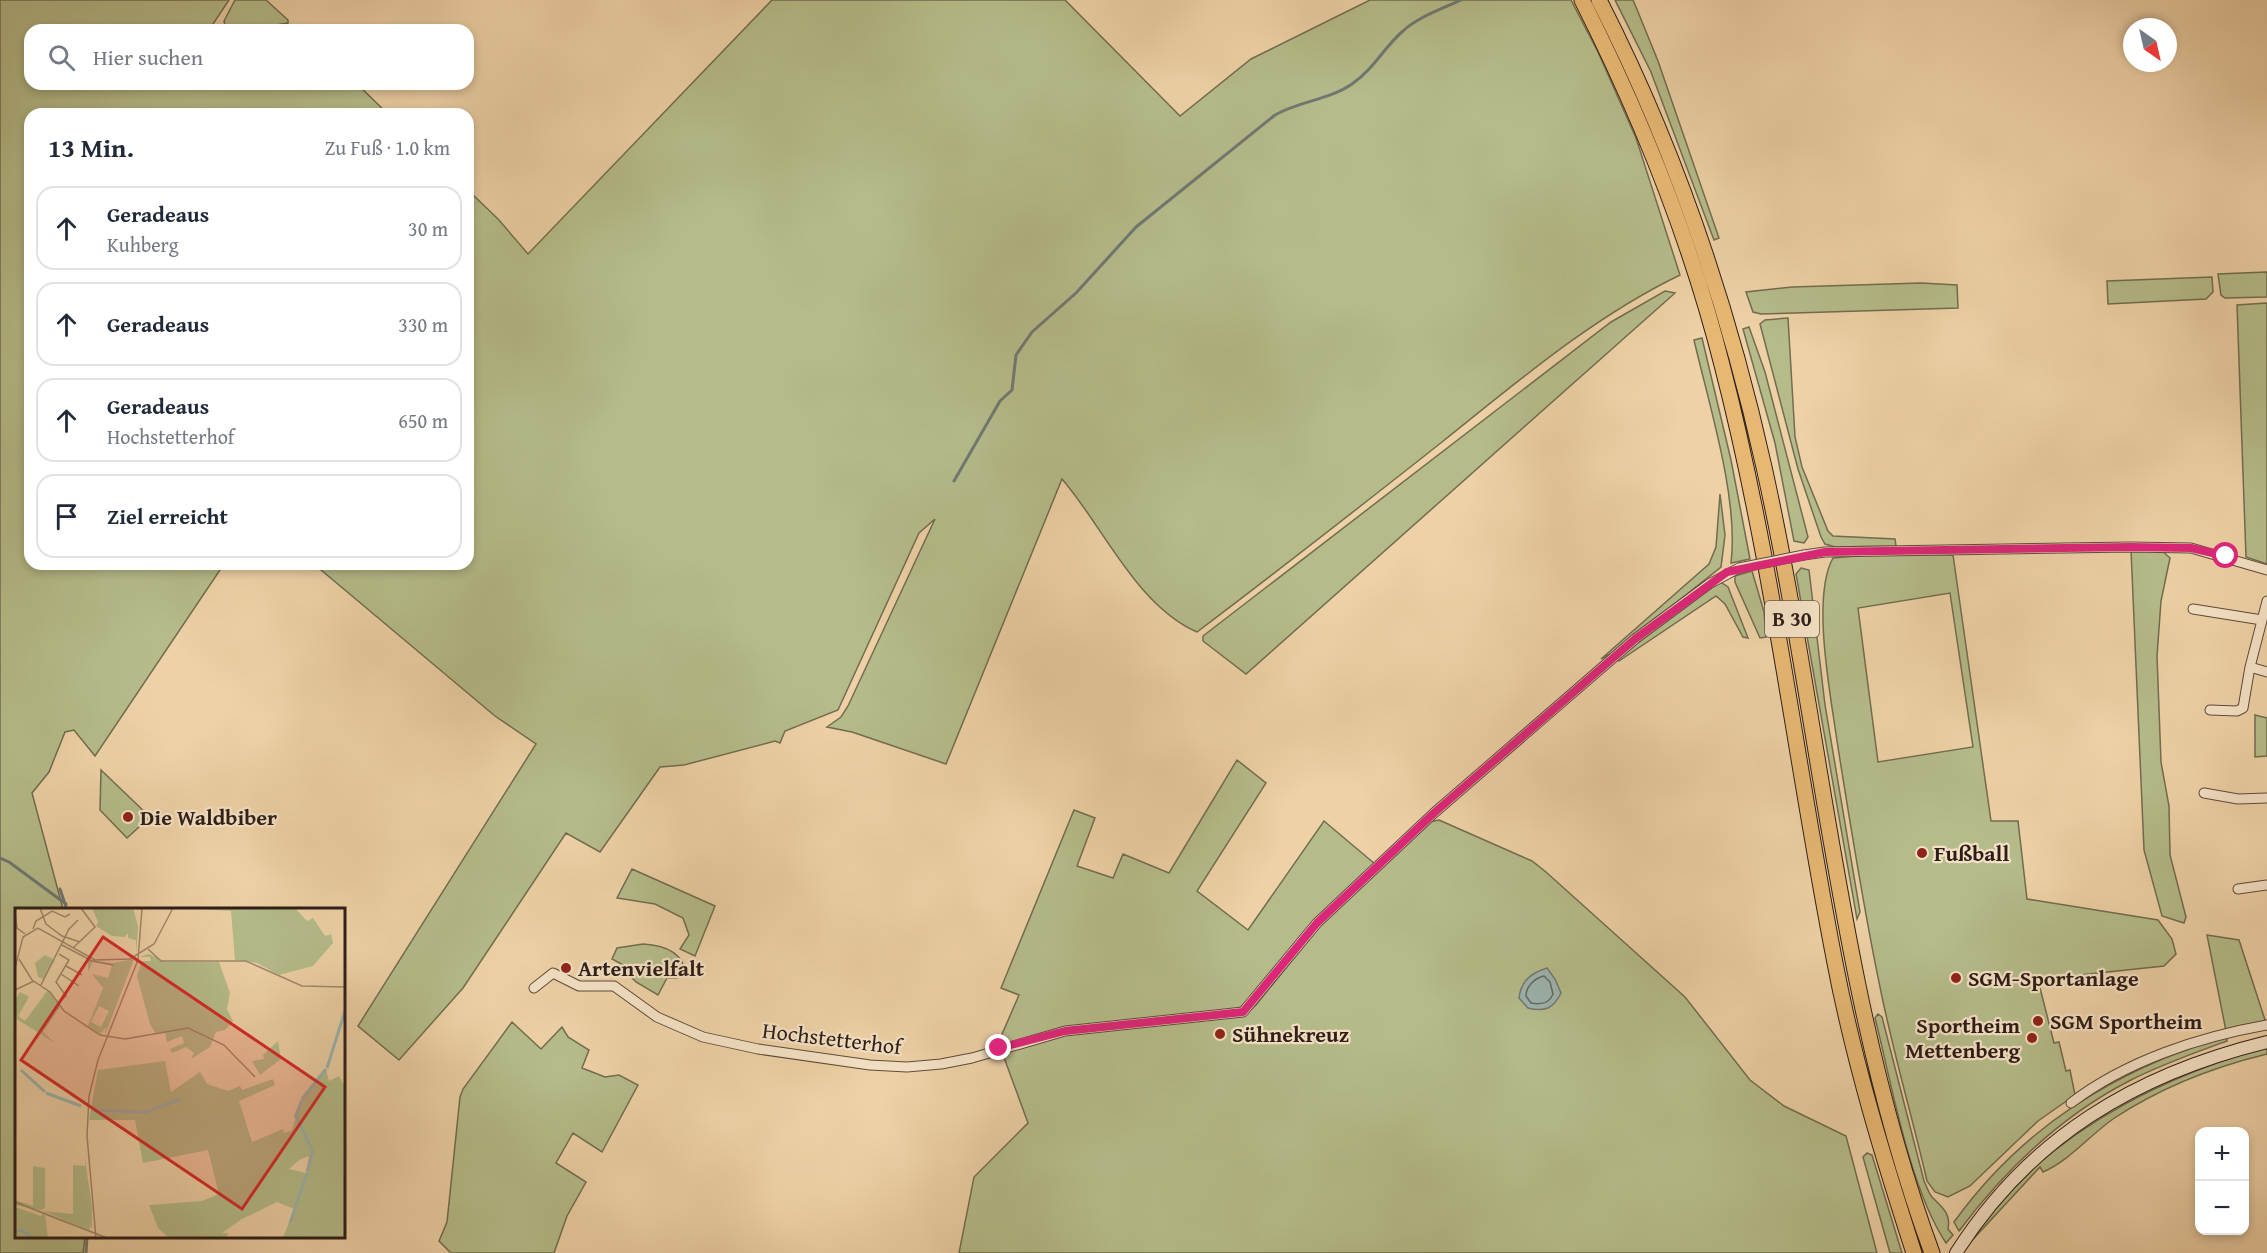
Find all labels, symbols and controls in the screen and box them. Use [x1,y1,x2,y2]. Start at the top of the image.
north arrow [2123,18,2177,72]
search box [24,24,474,90]
icon: search [45,41,78,74]
text: Hier suchen [93,41,203,73]
text: 13 Min. [48,128,134,167]
text: Zu Fuß · 1.0 km [325,133,450,162]
text: Geradeaus [107,198,209,230]
icon: ahead [50,212,83,245]
text: 30 m [408,214,448,243]
text: Kuhberg [107,230,179,259]
icon: ahead [50,308,83,341]
text: Geradeaus [107,308,209,340]
text: 330 m [398,310,448,339]
text: Geradeaus [107,390,209,422]
icon: ahead [50,404,83,437]
text: 650 m [398,406,448,435]
text: Hochstetterhof [107,422,234,451]
icon: arrive [50,500,83,533]
text: Ziel erreicht [107,500,228,532]
route start [2212,542,2238,568]
road number: B 30 [1765,601,1819,637]
place label: Die Waldbiber [140,801,277,833]
marker: Die Waldbiber [121,810,135,824]
place label: Fußball [1934,837,2009,869]
marker: Fußball [1915,846,1929,860]
inset map [15,908,345,1238]
place label: Artenvielfalt [578,952,705,984]
marker: Artenvielfalt [559,961,573,975]
place label: SGM-Sportanlage [1968,962,2139,994]
marker: SGM-Sportanlage [1949,971,1963,985]
place label: SGM Sportheim [2050,1005,2203,1037]
place label: Sportheim Mettenberg [1905,1009,2020,1066]
street label: Hochstetterhof [761,1014,906,1063]
marker: SGM Sportheim [2031,1014,2045,1028]
place label: Sühnekreuz [1232,1018,1349,1050]
marker: Sühnekreuz [1213,1027,1227,1041]
marker: Sportheim Mettenberg [2025,1031,2039,1045]
route end [985,1034,1011,1060]
map controls [2195,1127,2249,1235]
button: + [2195,1127,2249,1181]
button: − [2195,1181,2249,1235]

